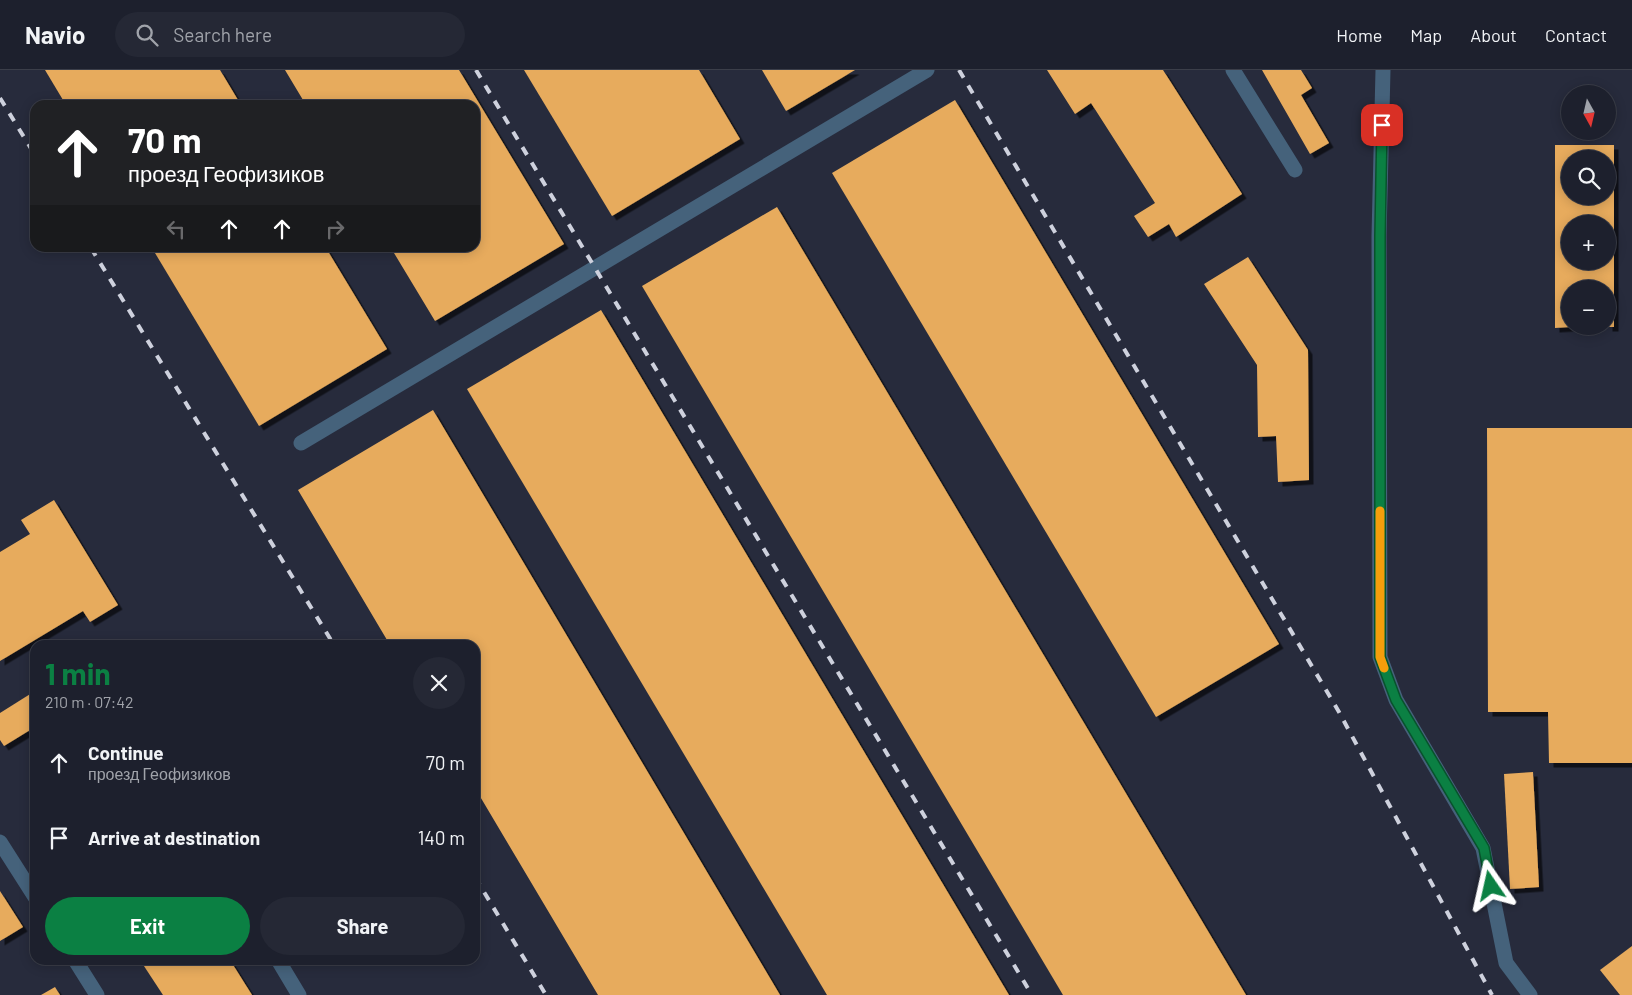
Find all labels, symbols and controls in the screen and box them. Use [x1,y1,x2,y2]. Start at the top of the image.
search box [115,12,465,57]
text: Navio [25,20,85,49]
icon: search [133,21,161,49]
text: Search here [173,23,272,46]
text: Home [1336,24,1382,46]
text: Map [1410,24,1442,46]
text: About [1470,24,1517,46]
text: Contact [1545,24,1607,46]
north arrow [1561,85,1616,140]
map controls [1561,85,1616,335]
pin [1361,104,1403,146]
icon: arrive [1368,111,1396,139]
text: 70 m [128,118,202,160]
icon: ahead [45,120,110,185]
button: search [1561,150,1616,205]
text: проезд Геофизиков [128,160,324,186]
icon: left [162,215,190,243]
icon: ahead [215,215,243,243]
icon: ahead [268,215,296,243]
icon: right [321,215,349,243]
button: + [1561,215,1616,270]
button: − [1561,280,1616,335]
text: 1 min [45,655,111,691]
button: close [413,657,465,709]
text: 210 m · 07:42 [45,692,134,711]
text: Continue [88,741,164,764]
icon: ahead [45,749,73,777]
text: 70 m [426,751,465,774]
text: проезд Геофизиков [88,764,231,783]
icon: arrive [45,824,73,852]
text: Arrive at destination [88,826,260,849]
text: 140 m [418,826,465,849]
position arrow [1464,859,1516,911]
button: Exit [45,897,250,955]
button: Share [260,897,465,955]

